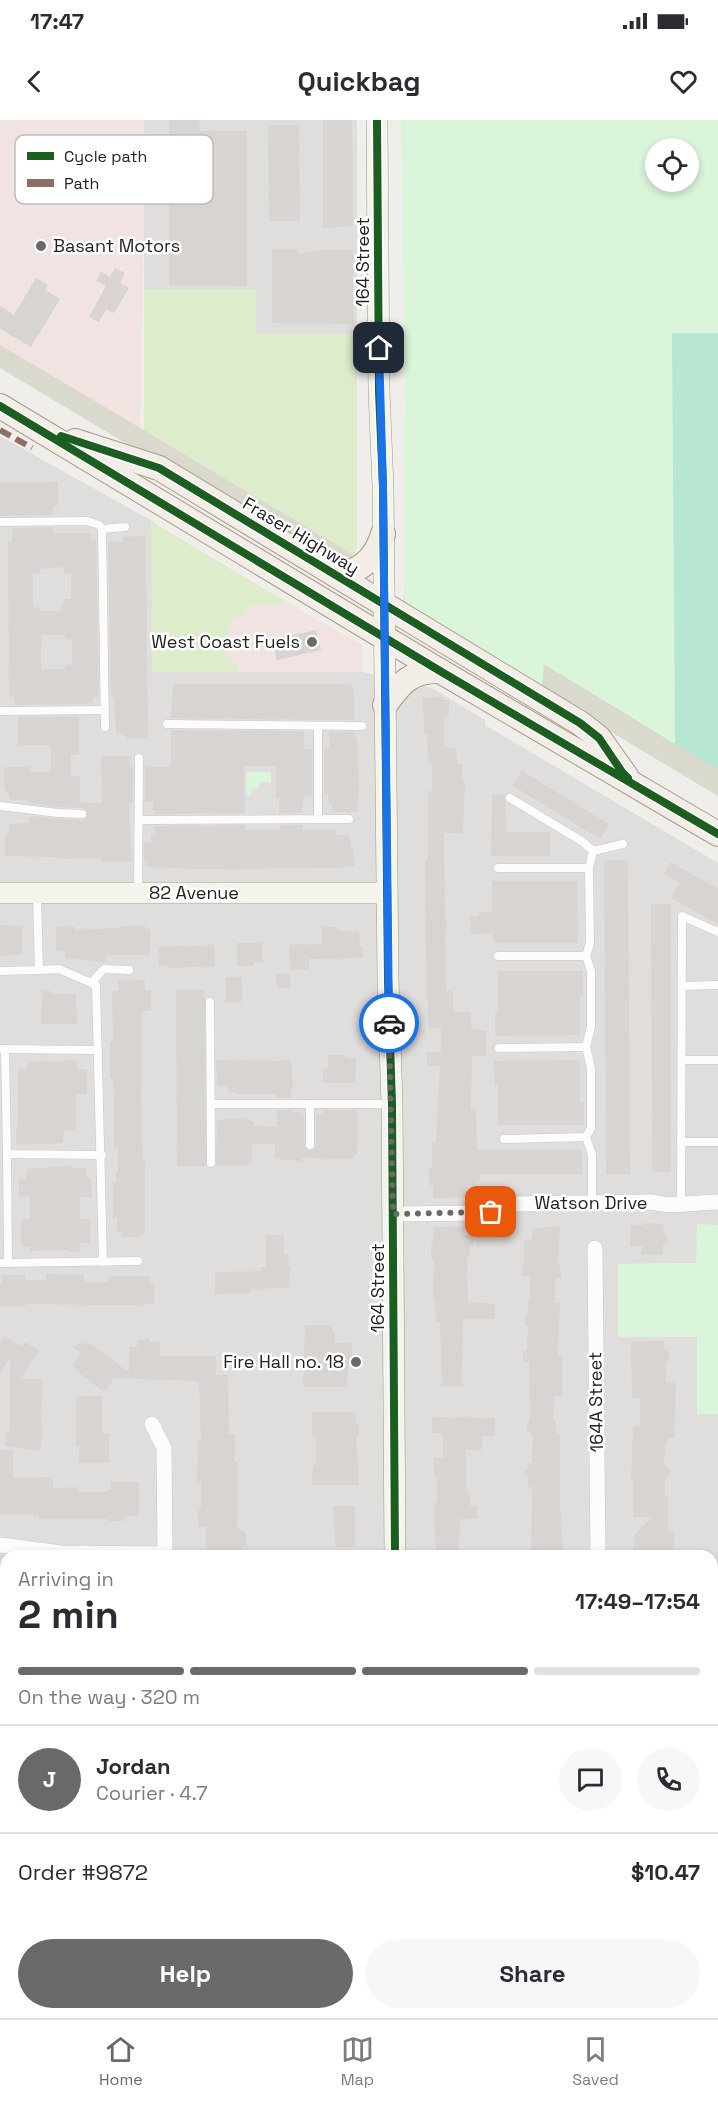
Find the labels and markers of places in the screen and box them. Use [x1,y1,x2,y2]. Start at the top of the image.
place label: Basant Motors [53,234,180,257]
marker: Basant Motors [34,239,48,253]
pin [353,322,404,373]
place label: West Coast Fuels [151,630,300,653]
marker: West Coast Fuels [305,635,319,649]
pin [465,1186,516,1237]
place label: Fire Hall no. 18 [223,1350,344,1373]
marker: Fire Hall no. 18 [349,1355,363,1369]

